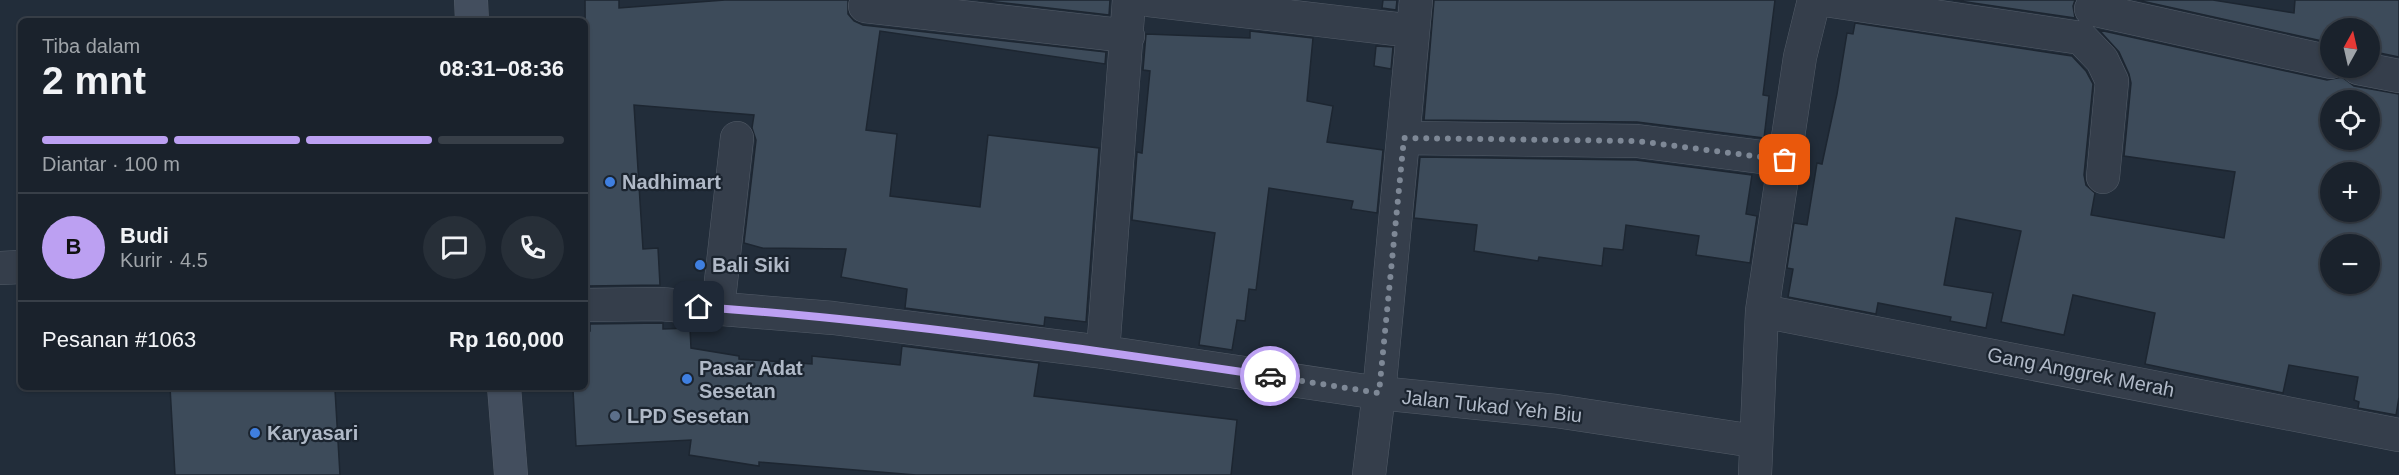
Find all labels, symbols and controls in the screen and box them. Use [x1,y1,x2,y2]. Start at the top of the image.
north arrow [2320,18,2380,78]
map controls [2320,18,2380,294]
text: Tiba dalam [42,35,140,57]
text: 08:31–08:36 [439,56,564,81]
text: 2 mnt [42,59,146,102]
button: locate [2320,90,2380,150]
pin [1759,134,1810,185]
icon: bag [1768,143,1801,176]
text: Diantar · 100 m [42,153,180,175]
button: + [2320,162,2380,222]
place label: Nadhimart [622,171,721,193]
marker: Nadhimart [603,175,617,189]
button: chat [423,216,486,279]
button: phone [501,216,564,279]
text: Budi [120,223,169,248]
text: B [66,234,81,259]
button: − [2320,234,2380,294]
text: Kurir · 4.5 [120,249,208,271]
place label: Bali Siki [712,254,790,276]
marker: Bali Siki [693,258,707,272]
pin [673,281,724,332]
icon: home [682,290,715,323]
text: Pesanan #1063 [42,327,196,352]
text: Rp 160,000 [449,327,564,352]
street label: Gang Anggrek Merah [1986,343,2176,401]
courier [1240,346,1300,406]
place label: Pasar Adat Sesetan [699,357,803,402]
icon: car [1254,360,1287,393]
marker: Pasar Adat Sesetan [680,372,694,386]
street label: Jalan Tukad Yeh Biu [1401,386,1583,426]
place label: LPD Sesetan [627,405,749,427]
marker: LPD Sesetan [608,409,622,423]
place label: Karyasari [267,422,358,444]
marker: Karyasari [248,426,262,440]

